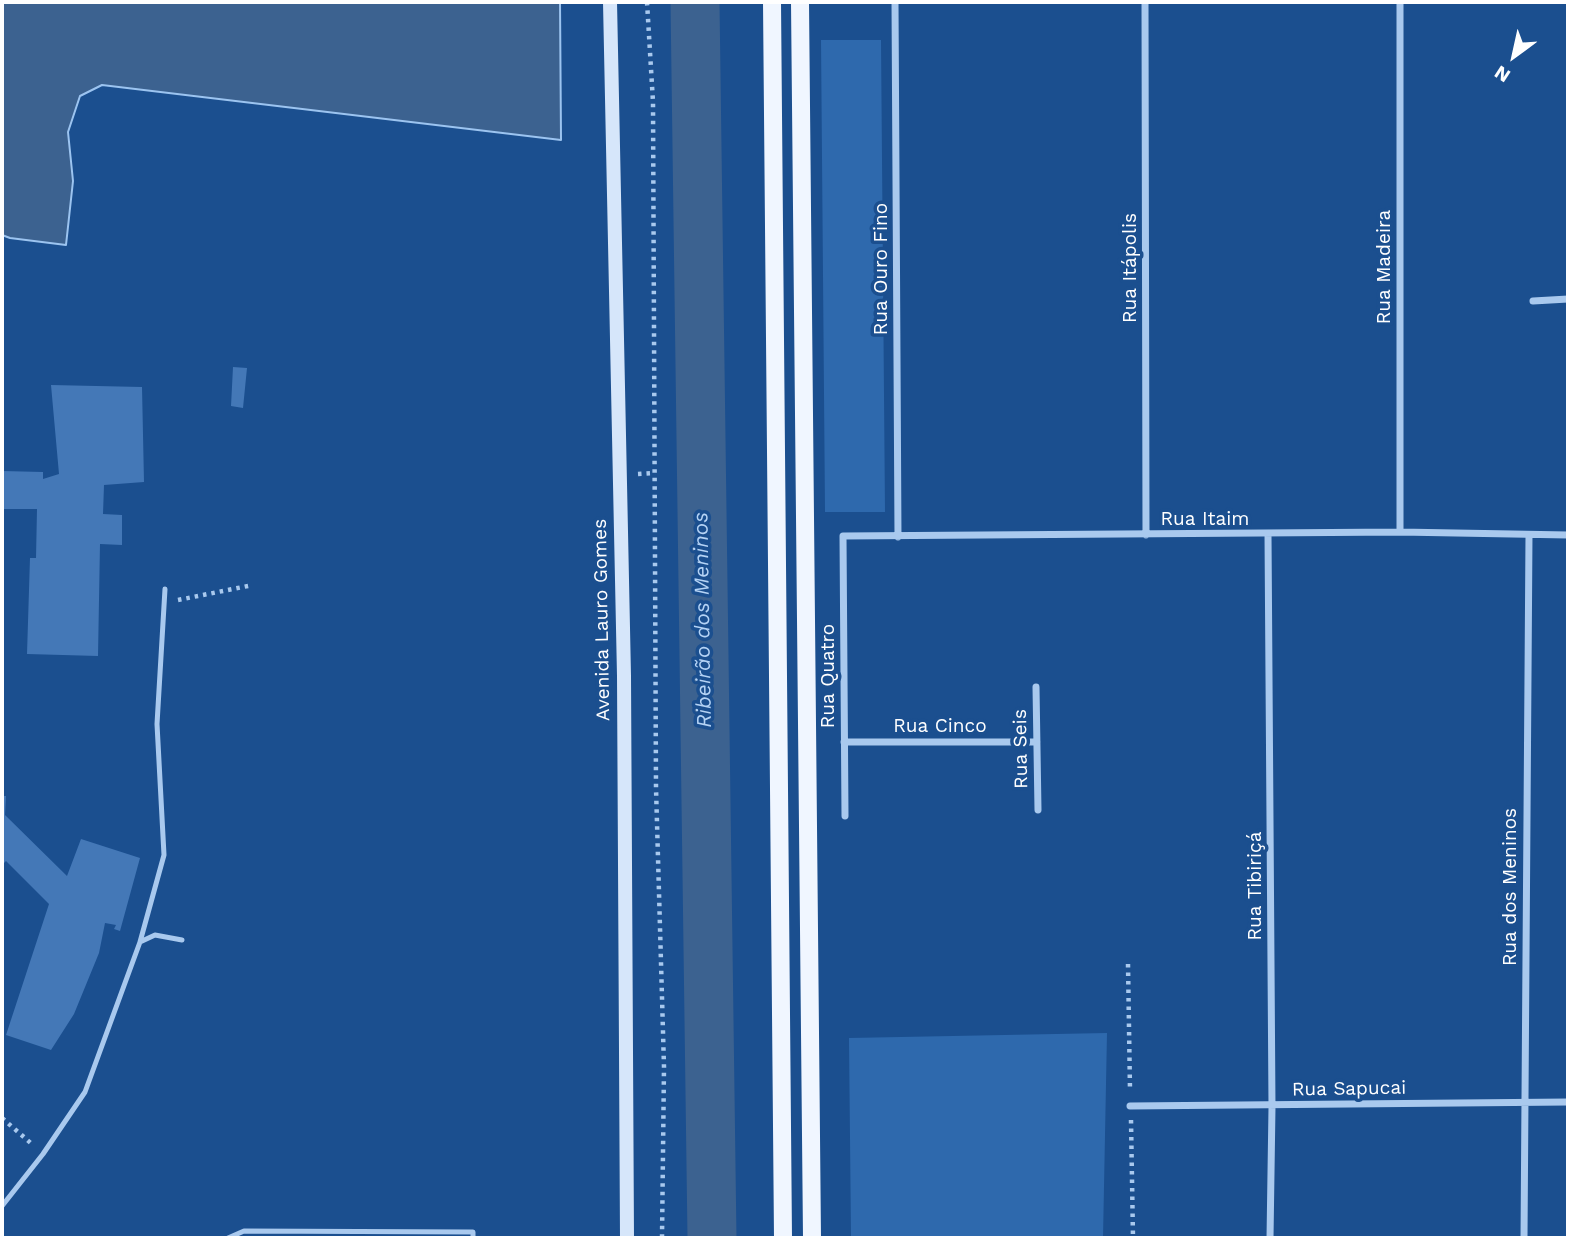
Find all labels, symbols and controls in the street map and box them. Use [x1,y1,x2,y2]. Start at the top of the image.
north arrow [1479,21,1549,91]
text: N [1490,61,1514,88]
street label: Rua Ouro Fino [870,203,892,335]
street label: Rua Madeira [1373,210,1395,324]
street label: Rua Itápolis [1119,213,1141,323]
street label: Rua Itaim [1161,508,1249,530]
water label: Ribeirão dos Meninos [689,512,717,728]
street label: Avenida Lauro Gomes [589,519,615,721]
street label: Rua Quatro [817,624,839,728]
street label: Rua Seis [1009,709,1033,789]
street label: Rua Cinco [893,715,987,737]
street label: Rua dos Meninos [1499,808,1521,966]
street label: Rua Tibiriçá [1244,832,1266,940]
street label: Rua Sapucai [1292,1077,1406,1101]

